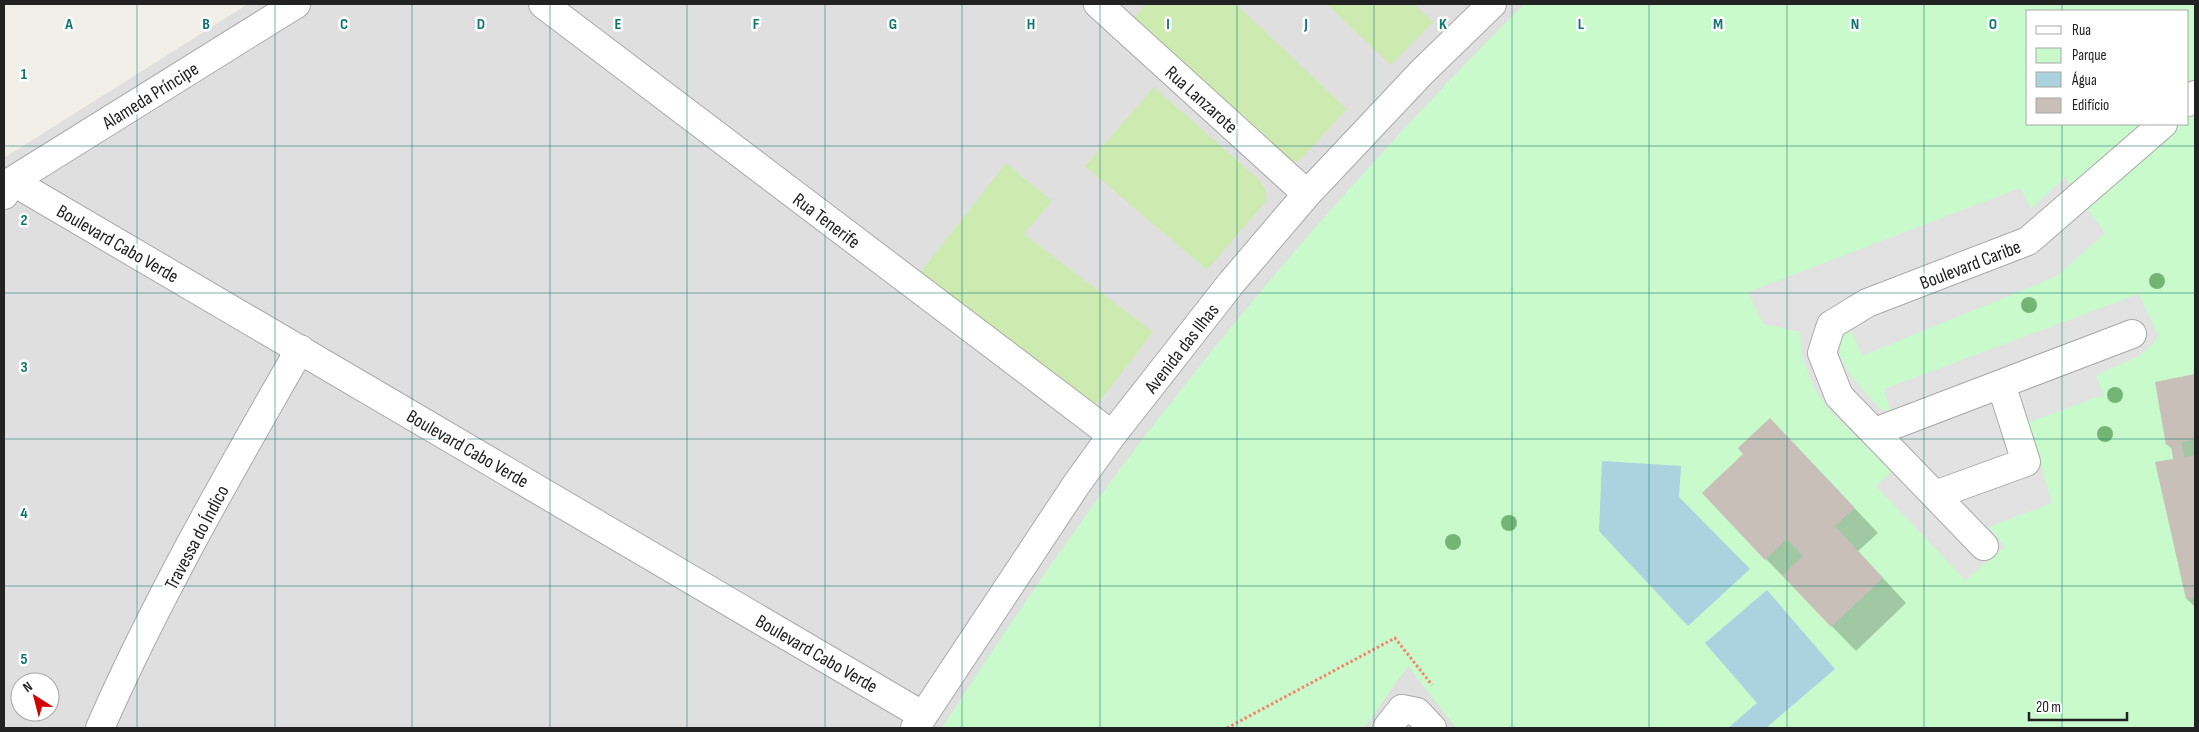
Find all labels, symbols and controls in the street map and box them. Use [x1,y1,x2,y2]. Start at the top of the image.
legend [2026,10,2189,125]
text: A [64,15,73,34]
text: B [202,15,210,34]
text: C [340,15,348,34]
text: D [477,15,485,34]
text: E [615,15,622,34]
text: F [753,15,760,34]
text: G [889,15,897,34]
text: H [1027,15,1035,34]
text: I [1166,15,1170,34]
text: J [1303,15,1308,34]
text: K [1439,15,1447,34]
text: L [1578,15,1585,34]
text: M [1713,15,1723,34]
text: N [1851,15,1859,34]
text: O [1989,15,1997,34]
text: Rua [2072,21,2091,40]
text: Parque [2072,46,2107,65]
street label: Alameda Príncipe [98,58,203,135]
street label: Rua Lanzarote [1160,61,1242,139]
text: 1 [21,65,28,84]
text: Água [2071,71,2097,90]
text: Edifício [2072,96,2109,115]
street label: Rua Tenerife [788,188,864,254]
street label: Boulevard Cabo Verde [52,200,182,289]
text: 2 [20,211,28,230]
street label: Boulevard Caribe [1917,236,2024,295]
street label: Avenida das Ilhas [1139,299,1224,399]
text: 3 [20,358,28,377]
street label: Boulevard Cabo Verde [402,405,532,494]
street label: Travessa do Índico [160,482,234,594]
text: 4 [20,504,28,523]
street label: Boulevard Cabo Verde [751,610,881,699]
text: 5 [20,650,28,669]
north arrow [10,672,60,722]
text: N [20,678,36,696]
scale bar [2029,690,2126,722]
text: 20 m [2036,698,2061,717]

